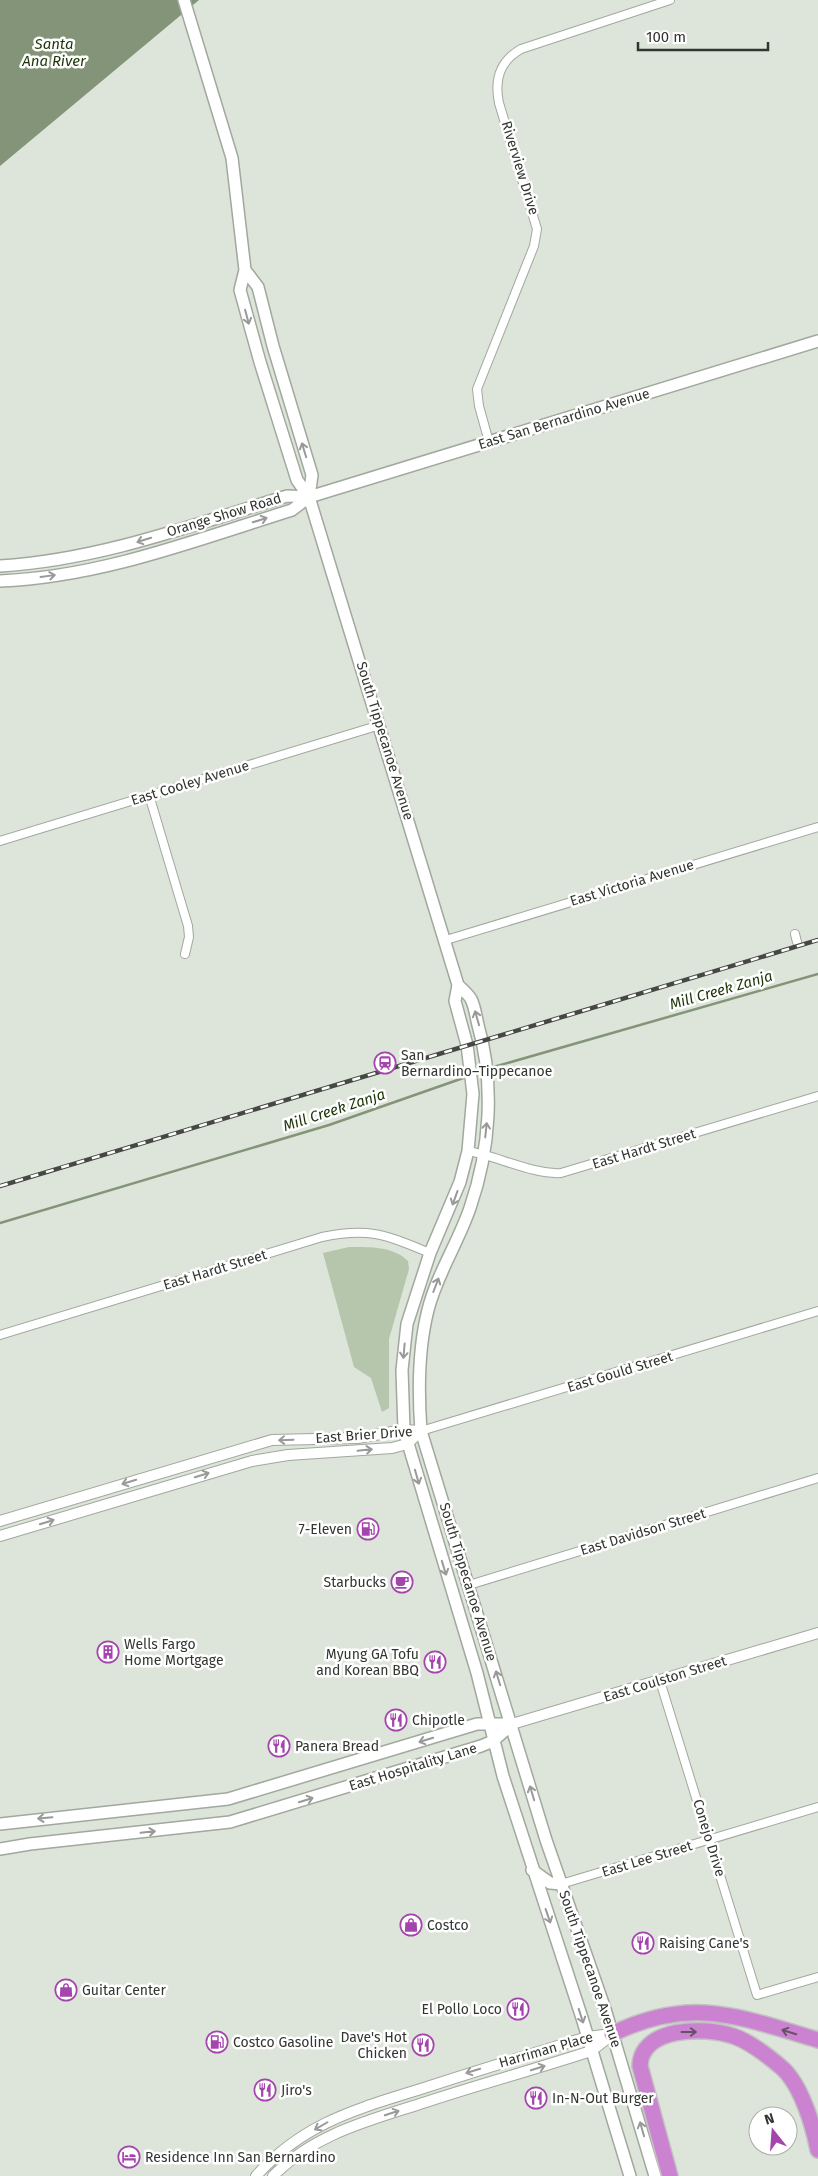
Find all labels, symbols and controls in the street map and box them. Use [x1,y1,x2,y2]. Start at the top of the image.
scale bar [638,20,768,52]
text: 100 m [646,28,686,46]
water label: Santa Ana River [21,35,87,70]
street label: Riverview Drive [498,119,542,217]
one-way arrow [243,309,253,325]
street label: East San Bernardino Avenue [476,385,652,453]
one-way arrow [299,442,309,458]
street label: Orange Show Road [165,489,283,541]
one-way arrow [251,515,267,525]
one-way arrow [137,535,153,545]
one-way arrow [40,571,56,581]
street label: South Tippecanoe Avenue [353,660,417,822]
street label: East Cooley Avenue [129,757,251,809]
street label: East Victoria Avenue [568,856,696,910]
water label: Mill Creek Zanja [667,967,775,1013]
one-way arrow [471,1011,481,1027]
place label: San Bernardino–Tippecanoe [401,1047,552,1080]
station icon: San Bernardino–Tippecanoe [373,1051,397,1075]
water label: Mill Creek Zanja [281,1085,387,1135]
one-way arrow [481,1122,491,1138]
street label: East Hardt Street [590,1125,699,1173]
one-way arrow [450,1189,459,1205]
street label: East Hardt Street [161,1246,270,1294]
one-way arrow [432,1277,441,1293]
one-way arrow [399,1343,408,1359]
street label: East Gould Street [565,1348,676,1396]
street label: East Brier Drive [315,1423,413,1447]
one-way arrow [278,1435,294,1445]
one-way arrow [357,1445,373,1455]
one-way arrow [412,1469,422,1485]
one-way arrow [194,1470,210,1480]
one-way arrow [122,1477,138,1487]
street label: South Tippecanoe Avenue [436,1501,500,1663]
street label: East Davidson Street [578,1505,709,1559]
one-way arrow [38,1517,54,1527]
fuel station icon: 7-Eleven [356,1517,380,1541]
place label: 7-Eleven [298,1521,352,1538]
one-way arrow [439,1560,449,1576]
cafe icon: Starbucks [390,1570,414,1594]
place label: Starbucks [324,1574,386,1591]
place label: Wells Fargo Home Mortgage [124,1636,224,1669]
building icon: Wells Fargo Home Mortgage [96,1640,120,1664]
place label: Myung GA Tofu and Korean BBQ [316,1646,419,1679]
restaurant icon: Myung GA Tofu and Korean BBQ [423,1650,447,1674]
street label: East Coulston Street [602,1652,729,1706]
one-way arrow [492,1670,502,1686]
restaurant icon: Chipotle [384,1708,408,1732]
place label: Chipotle [412,1712,465,1729]
restaurant icon: Panera Bread [267,1734,291,1758]
one-way arrow [418,1736,434,1745]
place label: Panera Bread [295,1738,379,1755]
street label: East Hospitality Lane [347,1739,479,1795]
one-way arrow [527,1786,536,1802]
one-way arrow [298,1795,314,1805]
street label: Conejo Drive [689,1797,729,1879]
one-way arrow [37,1813,53,1823]
one-way arrow [139,1827,155,1837]
street label: East Lee Street [600,1837,695,1881]
street label: South Tippecanoe Avenue [555,1888,625,2050]
one-way arrow [543,1908,553,1924]
shop icon: Costco [399,1913,423,1937]
place label: Costco [427,1917,469,1934]
restaurant icon: Raising Cane's [631,1931,655,1955]
place label: Raising Cane's [659,1935,750,1952]
shop icon: Guitar Center [54,1978,78,2002]
place label: Guitar Center [82,1982,166,1999]
restaurant icon: El Pollo Loco [506,1997,530,2021]
place label: El Pollo Loco [422,2001,502,2018]
one-way arrow [576,2008,586,2024]
one-way arrow [782,2026,798,2036]
one-way arrow [680,2027,697,2037]
street label: Harriman Place [497,2028,595,2072]
place label: Dave's Hot Chicken [340,2029,408,2062]
fuel station icon: Costco Gasoline [205,2030,229,2054]
restaurant icon: Dave's Hot Chicken [411,2033,435,2057]
place label: Costco Gasoline [233,2034,333,2051]
one-way arrow [530,2062,546,2072]
one-way arrow [466,2067,482,2077]
restaurant icon: Jiro's [253,2078,277,2102]
place label: Jiro's [281,2082,312,2099]
restaurant icon: In-N-Out Burger [524,2086,548,2110]
place label: In-N-Out Burger [552,2090,654,2107]
north arrow [748,2106,798,2156]
one-way arrow [383,2107,399,2117]
text: N [762,2110,776,2129]
one-way arrow [314,2121,328,2131]
one-way arrow [637,2121,647,2137]
hotel icon: Residence Inn San Bernardino [117,2145,141,2169]
place label: Residence Inn San Bernardino [145,2149,336,2166]

